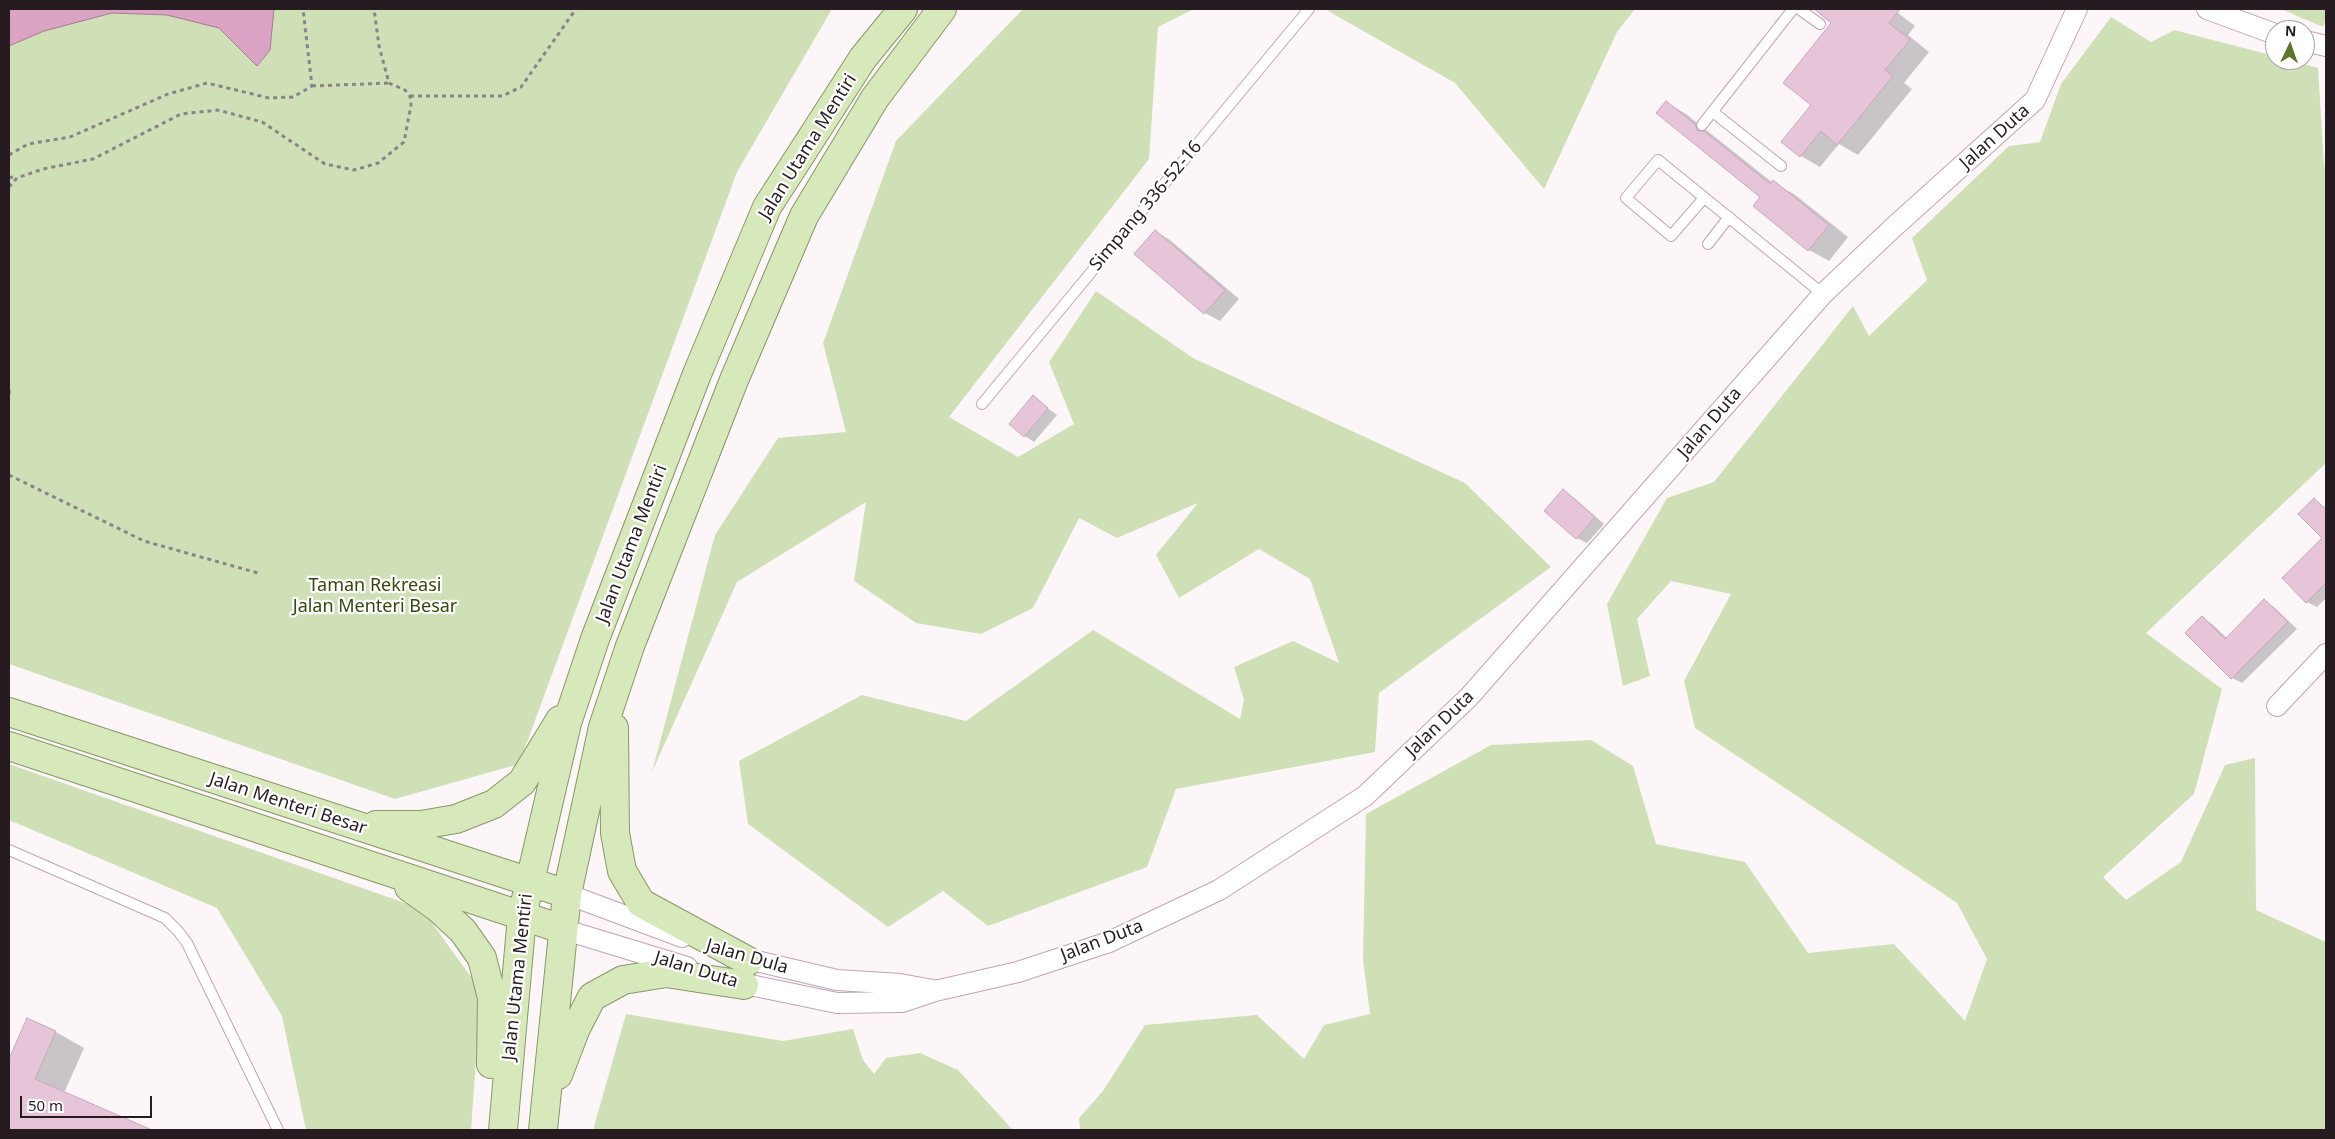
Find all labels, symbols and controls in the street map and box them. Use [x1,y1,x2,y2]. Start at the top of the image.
north arrow [2265,20,2315,70]
text: N [2285,21,2297,40]
street label: Jalan Utama Mentiri [754,70,862,224]
street label: Jalan Duta [1956,100,2034,174]
street label: Simpang 336-52-16 [1085,137,1207,275]
street label: Jalan Duta [1674,383,1746,463]
street label: Jalan Utama Mentiri [592,462,672,626]
park label: Taman Rekreasi Jalan Menteri Besar [293,575,457,618]
street label: Jalan Duta [1401,686,1479,762]
street label: Jalan Menteri Besar [206,768,370,840]
street label: Jalan Utama Mentiri [498,892,538,1062]
street label: Jalan Duta [1058,915,1146,967]
street label: Jalan Dula [703,935,791,979]
street label: Jalan Duta [652,947,740,993]
scale bar [22,1086,155,1118]
text: 50 m [28,1095,63,1115]

